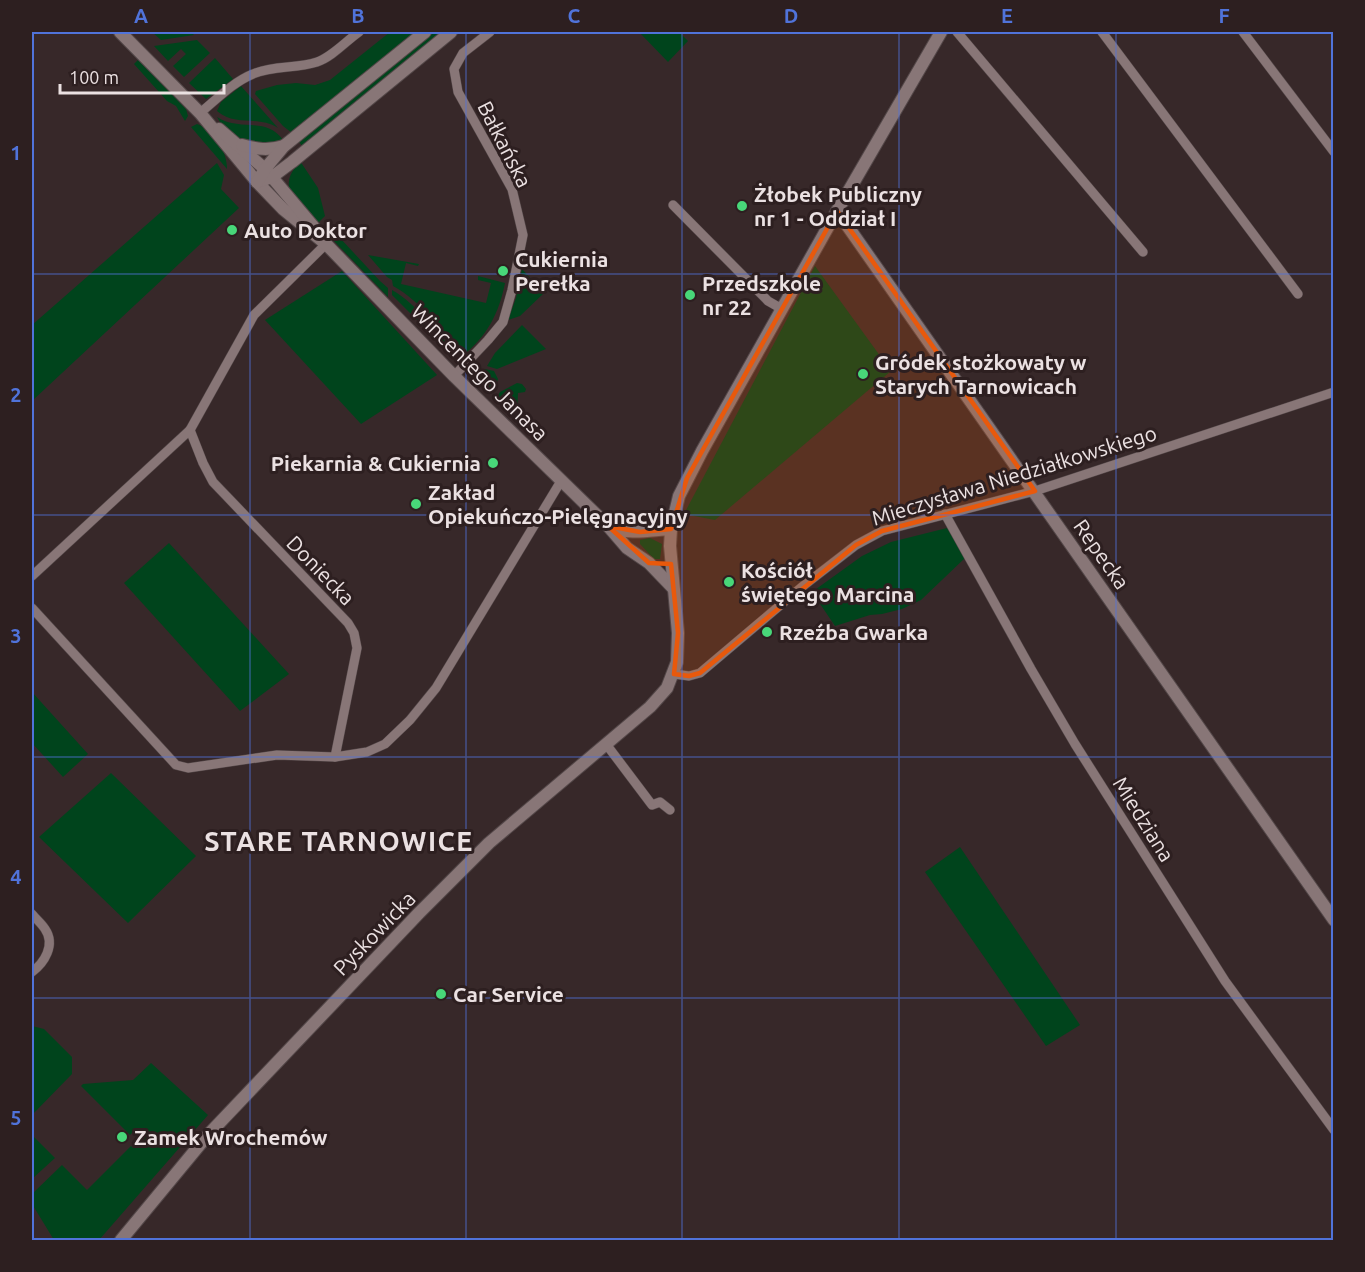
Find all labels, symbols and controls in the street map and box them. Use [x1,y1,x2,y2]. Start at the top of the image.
text: A [134,4,148,27]
text: B [351,4,365,27]
text: C [568,4,581,27]
text: D [784,4,798,27]
text: E [1001,4,1013,27]
text: F [1218,4,1230,27]
scale bar [60,57,224,95]
text: 100 m [69,67,119,87]
street label: Bałkańska [473,97,537,191]
text: 1 [10,141,22,164]
place label: Żłobek Publiczny nr 1 - Oddział I [754,182,922,230]
marker: Żłobek Publiczny nr 1 - Oddział I [735,199,749,213]
place label: Auto Doktor [244,218,367,242]
marker: Auto Doktor [225,223,239,237]
place label: Cukiernia Perełka [515,247,608,295]
marker: Cukiernia Perełka [496,264,510,278]
place label: Przedszkole nr 22 [702,271,821,319]
marker: Przedszkole nr 22 [683,288,697,302]
street label: Wincentego Janasa [407,299,553,445]
place label: Gródek stożkowaty w Starych Tarnowicach [875,350,1087,398]
marker: Gródek stożkowaty w Starych Tarnowicach [856,367,870,381]
text: 2 [10,383,22,406]
street label: Mieczysława Niedziałkowskiego [869,420,1159,530]
place label: Piekarnia & Cukiernia [271,451,481,475]
marker: Piekarnia & Cukiernia [486,456,500,470]
place label: Zakład Opiekuńczo-Pielęgnacyjny [428,480,688,528]
marker: Zakład Opiekuńczo-Pielęgnacyjny [409,497,423,511]
street label: Repecka [1069,514,1135,594]
street label: Doniecka [282,530,360,610]
place label: Kościół świętego Marcina [741,558,914,606]
marker: Kościół świętego Marcina [722,575,736,589]
place label: Rzeźba Gwarka [779,620,928,644]
text: 3 [10,624,22,647]
marker: Rzeźba Gwarka [760,625,774,639]
street label: Miedziana [1108,772,1180,866]
district label: STARE TARNOWICE [204,826,474,856]
text: 4 [10,865,22,888]
street label: Pyskowicka [328,886,420,980]
place label: Car Service [453,982,564,1006]
marker: Car Service [434,987,448,1001]
text: 5 [10,1106,22,1129]
place label: Zamek Wrochemów [134,1125,328,1149]
marker: Zamek Wrochemów [115,1130,129,1144]

